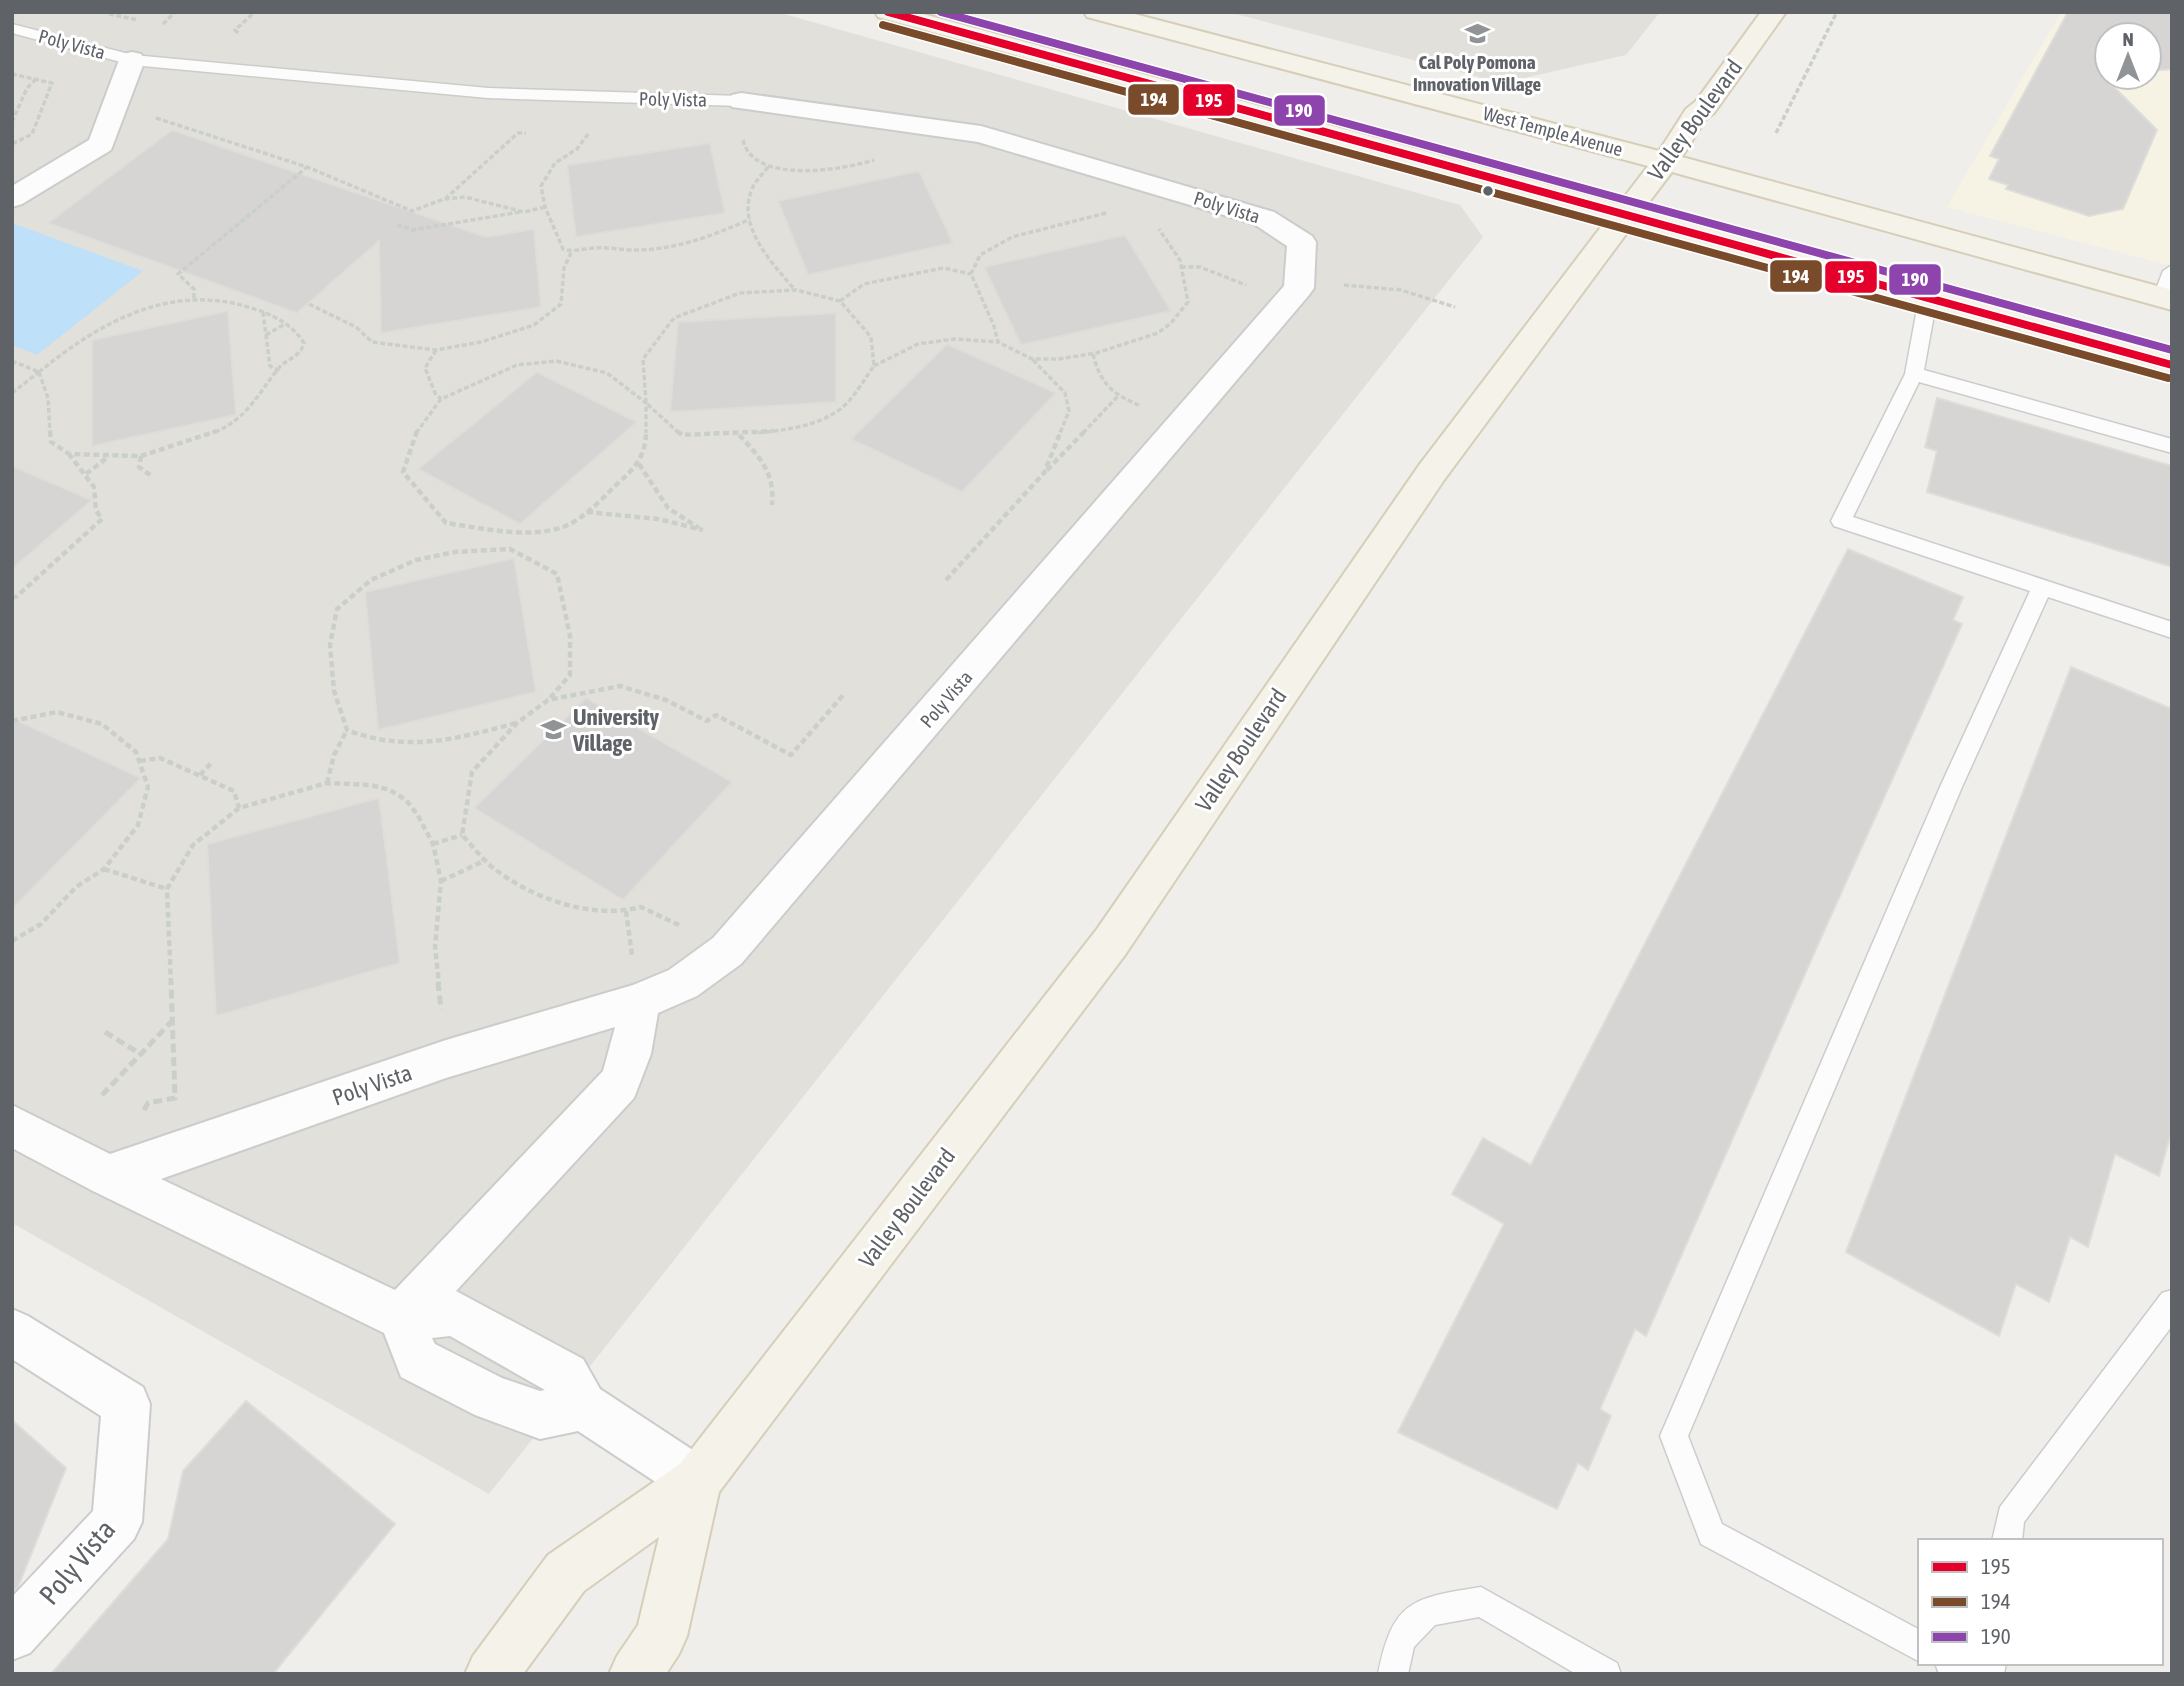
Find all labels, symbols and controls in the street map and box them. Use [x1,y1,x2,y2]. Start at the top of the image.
school or university icon: Cal Poly Pomona Innovation Village [1463,20,1491,48]
north arrow [2093,21,2163,91]
street label: Poly Vista [36,25,108,63]
text: N [2122,28,2134,50]
place label: Cal Poly Pomona Innovation Village [1413,51,1541,95]
street label: Valley Boulevard [1643,55,1747,185]
line badge: 194 [1127,83,1180,116]
line badge: 195 [1182,83,1236,117]
street label: Poly Vista [639,87,707,111]
text: 194 [1141,88,1167,110]
text: 195 [1196,89,1222,111]
line badge: 190 [1273,94,1326,127]
text: 190 [1286,99,1312,121]
street label: West Temple Avenue [1481,102,1625,160]
unlabelled marker [1481,184,1495,198]
street label: Poly Vista [1191,187,1263,227]
line badge: 194 [1769,259,1823,293]
line badge: 195 [1824,260,1878,294]
line badge: 190 [1888,263,1942,296]
text: 194 [1783,265,1809,287]
text: 195 [1838,265,1864,287]
text: 190 [1902,268,1928,290]
street label: Poly Vista [915,666,977,732]
street label: Valley Boulevard [1190,684,1292,816]
place label: University Village [572,704,660,756]
school or university icon: University Village [539,716,567,744]
street label: Poly Vista [329,1059,415,1111]
street label: Valley Boulevard [854,1143,960,1273]
street label: Poly Vista [33,1513,121,1611]
legend [1918,1539,2163,1665]
text: 195 [1981,1554,2011,1578]
text: 194 [1981,1589,2011,1613]
text: 190 [1981,1624,2011,1648]

